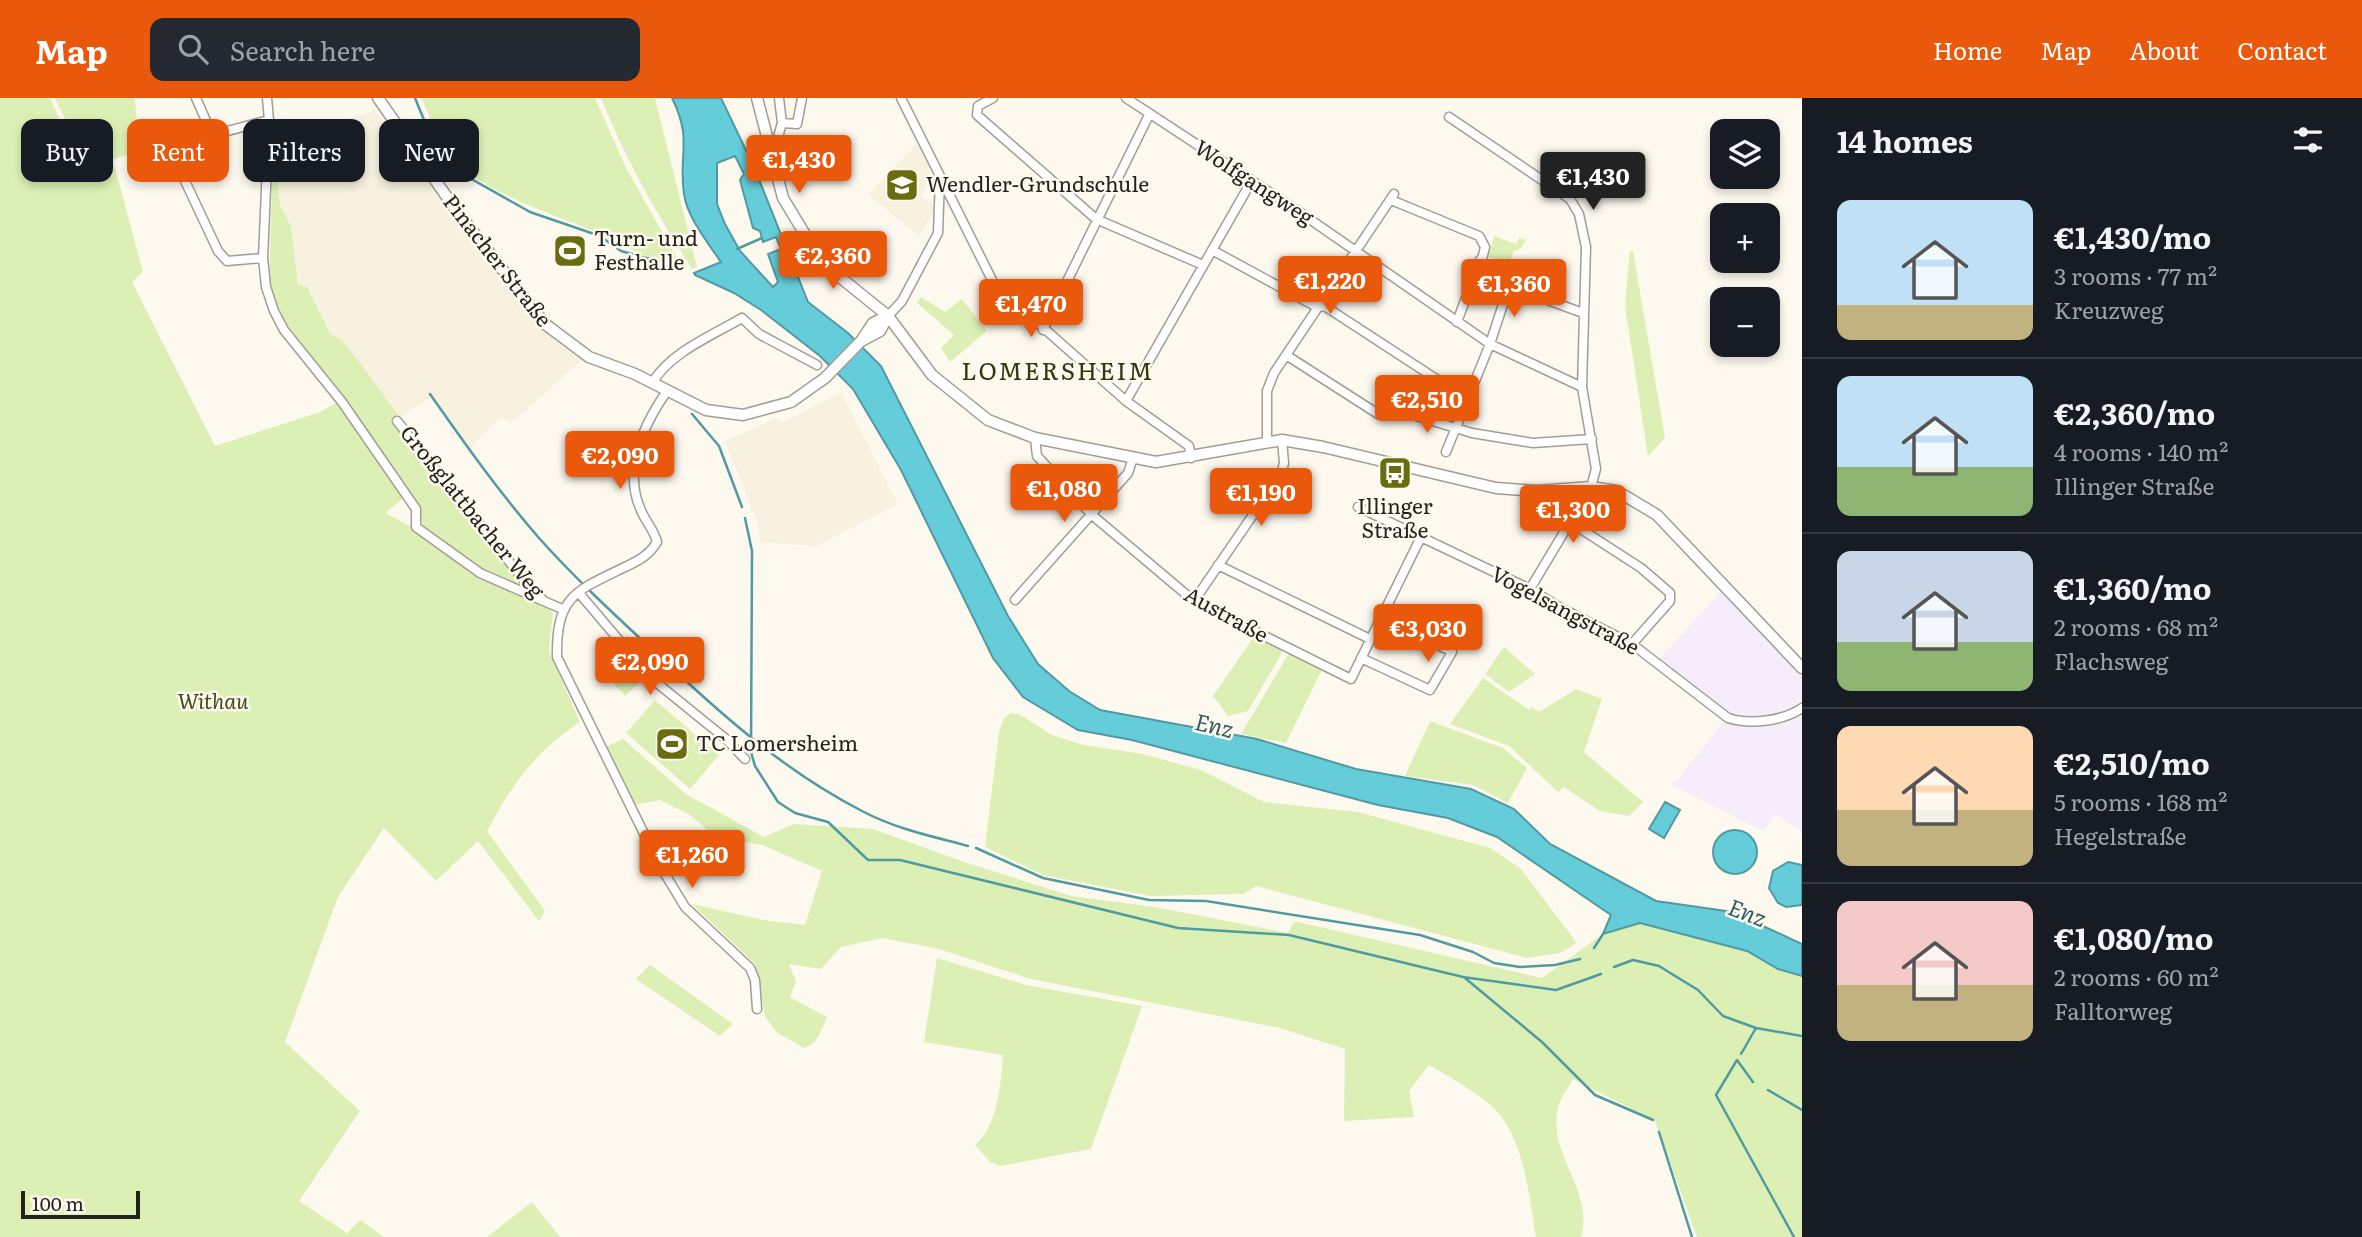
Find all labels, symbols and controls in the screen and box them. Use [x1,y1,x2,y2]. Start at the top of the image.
search box [150,18,640,81]
text: Map [35,25,108,74]
icon: search [174,30,212,68]
text: Search here [230,30,376,69]
text: Home [1933,32,2002,67]
text: Map [2040,32,2091,67]
text: About [2129,32,2199,67]
text: Contact [2237,32,2327,67]
text: 14 homes [1837,118,1973,162]
chip: Buy [21,119,113,182]
chip: Rent [127,119,229,182]
chip: Filters [243,119,365,182]
chip: New [379,119,479,182]
map controls [1710,119,1780,357]
button: layers [1710,119,1780,189]
icon: filters [2289,121,2327,159]
street label: Wolfgangweg [1190,131,1321,231]
pin: €1,430 [742,136,856,195]
text: €1,430 [762,141,836,175]
pin: €1,430 [1536,152,1650,212]
text: €1,430 [1556,158,1630,192]
school or university icon: Wendler-Grundschule [883,166,921,204]
place label: Wendler-Grundschule [926,167,1149,198]
street label: Pinacher Straße [437,187,561,332]
button: + [1710,203,1780,273]
text: €1,430/mo [2054,214,2211,258]
place label: Turn- und Festhalle [594,221,698,276]
icon: home [1893,228,1977,312]
sports icon: Turn- und Festhalle [551,232,589,270]
pin: €2,360 [776,232,890,291]
text: €2,360 [795,237,871,271]
pin: €1,220 [1273,256,1387,316]
text: 3 rooms · 77 m² [2054,258,2217,292]
pin: €1,360 [1457,260,1571,319]
text: €1,220 [1294,262,1366,296]
text: €1,360 [1477,265,1551,299]
pin: €1,470 [974,280,1088,339]
text: €1,470 [995,285,1067,319]
button: − [1710,287,1780,357]
text: Kreuzweg [2054,292,2164,326]
district label: LOMERSHEIM [962,352,1154,387]
pin: €2,510 [1370,376,1484,435]
text: €2,510 [1391,381,1463,415]
text: €2,360/mo [2054,390,2215,434]
icon: home [1893,404,1977,488]
street label: Großglattbacher Weg [394,417,554,604]
pin: €2,090 [563,432,677,491]
text: 4 rooms · 140 m² [2054,434,2228,468]
text: €2,090 [581,437,659,471]
bus stop icon: Illinger Straße [1376,454,1414,492]
pin: €1,080 [1007,464,1121,524]
pin: €1,190 [1204,468,1318,528]
text: Illinger Straße [2054,468,2214,502]
text: €1,080 [1027,470,1101,504]
text: €1,190 [1226,474,1296,508]
pin: €1,300 [1516,486,1630,545]
place label: Illinger Straße [1357,489,1433,544]
text: €1,300 [1536,491,1610,525]
street label: Vogelsangstraße [1486,557,1646,661]
text: €1,360/mo [2054,565,2212,609]
street label: Austraße [1180,577,1275,649]
icon: home [1893,579,1977,663]
pin: €3,030 [1371,604,1485,664]
text: 2 rooms · 68 m² [2054,609,2218,643]
text: €3,030 [1389,610,1467,644]
pin: €2,090 [593,638,707,697]
text: €2,090 [611,643,689,677]
text: Flachsweg [2054,643,2169,677]
park label: Withau [177,684,249,715]
water label: Enz [1192,703,1237,745]
sports icon: TC Lomersheim [653,725,691,763]
place label: TC Lomersheim [696,726,858,757]
text: €2,510/mo [2054,740,2210,784]
icon: home [1893,754,1977,838]
text: 5 rooms · 168 m² [2054,784,2227,818]
text: Hegelstraße [2054,818,2186,852]
pin: €1,260 [635,830,749,890]
text: €1,260 [656,836,728,870]
water label: Enz [1724,888,1772,934]
text: €1,080/mo [2054,915,2213,959]
icon: home [1893,929,1977,1013]
text: 2 rooms · 60 m² [2054,959,2219,993]
text: Falltorweg [2054,993,2172,1027]
scale bar [21,1188,140,1220]
text: 100 m [32,1189,84,1217]

